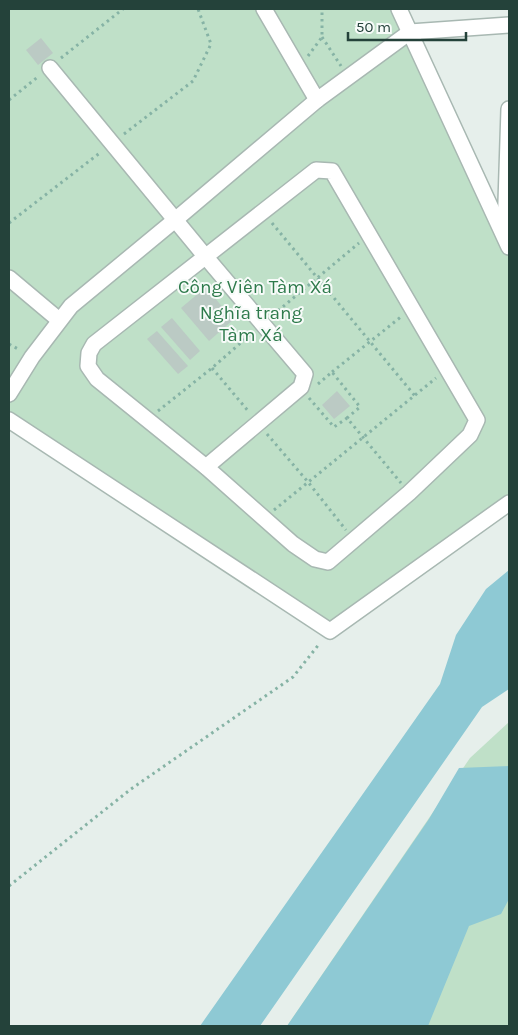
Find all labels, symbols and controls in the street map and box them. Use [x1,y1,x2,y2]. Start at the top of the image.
scale bar [348,10,466,42]
text: 50 m [356,18,391,36]
park label: Công Viên Tàm Xá [178,276,332,298]
park label: Nghĩa trang Tàm Xá [200,302,303,346]

